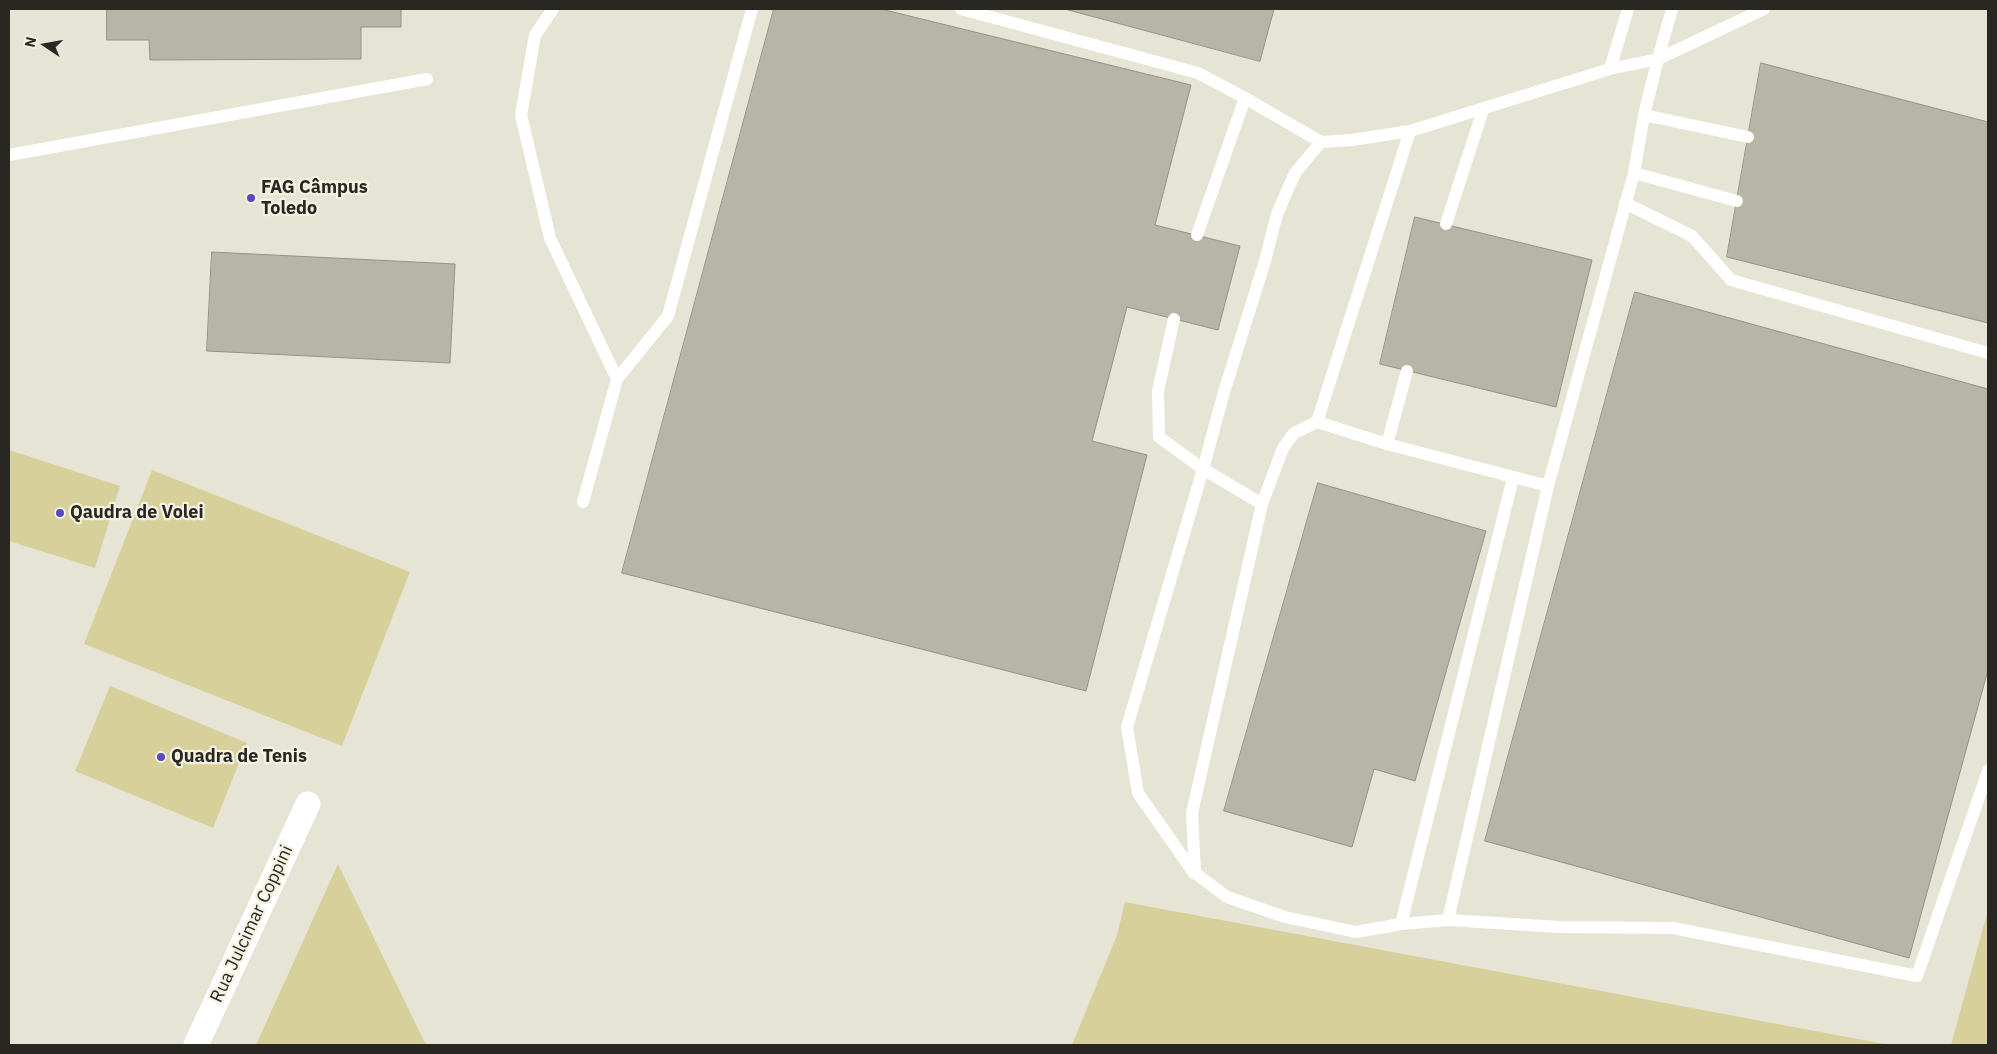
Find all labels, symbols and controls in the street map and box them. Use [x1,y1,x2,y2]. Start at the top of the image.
north arrow [20,20,70,70]
text: N [20,35,40,49]
place label: FAG Câmpus Toledo [261,177,368,220]
marker: FAG Câmpus Toledo [245,192,257,204]
place label: Qaudra de Volei [70,502,204,524]
marker: Qaudra de Volei [54,507,66,519]
place label: Quadra de Tenis [171,746,307,768]
marker: Quadra de Tenis [155,751,167,763]
street label: Rua Julcimar Coppini [206,842,298,1006]

